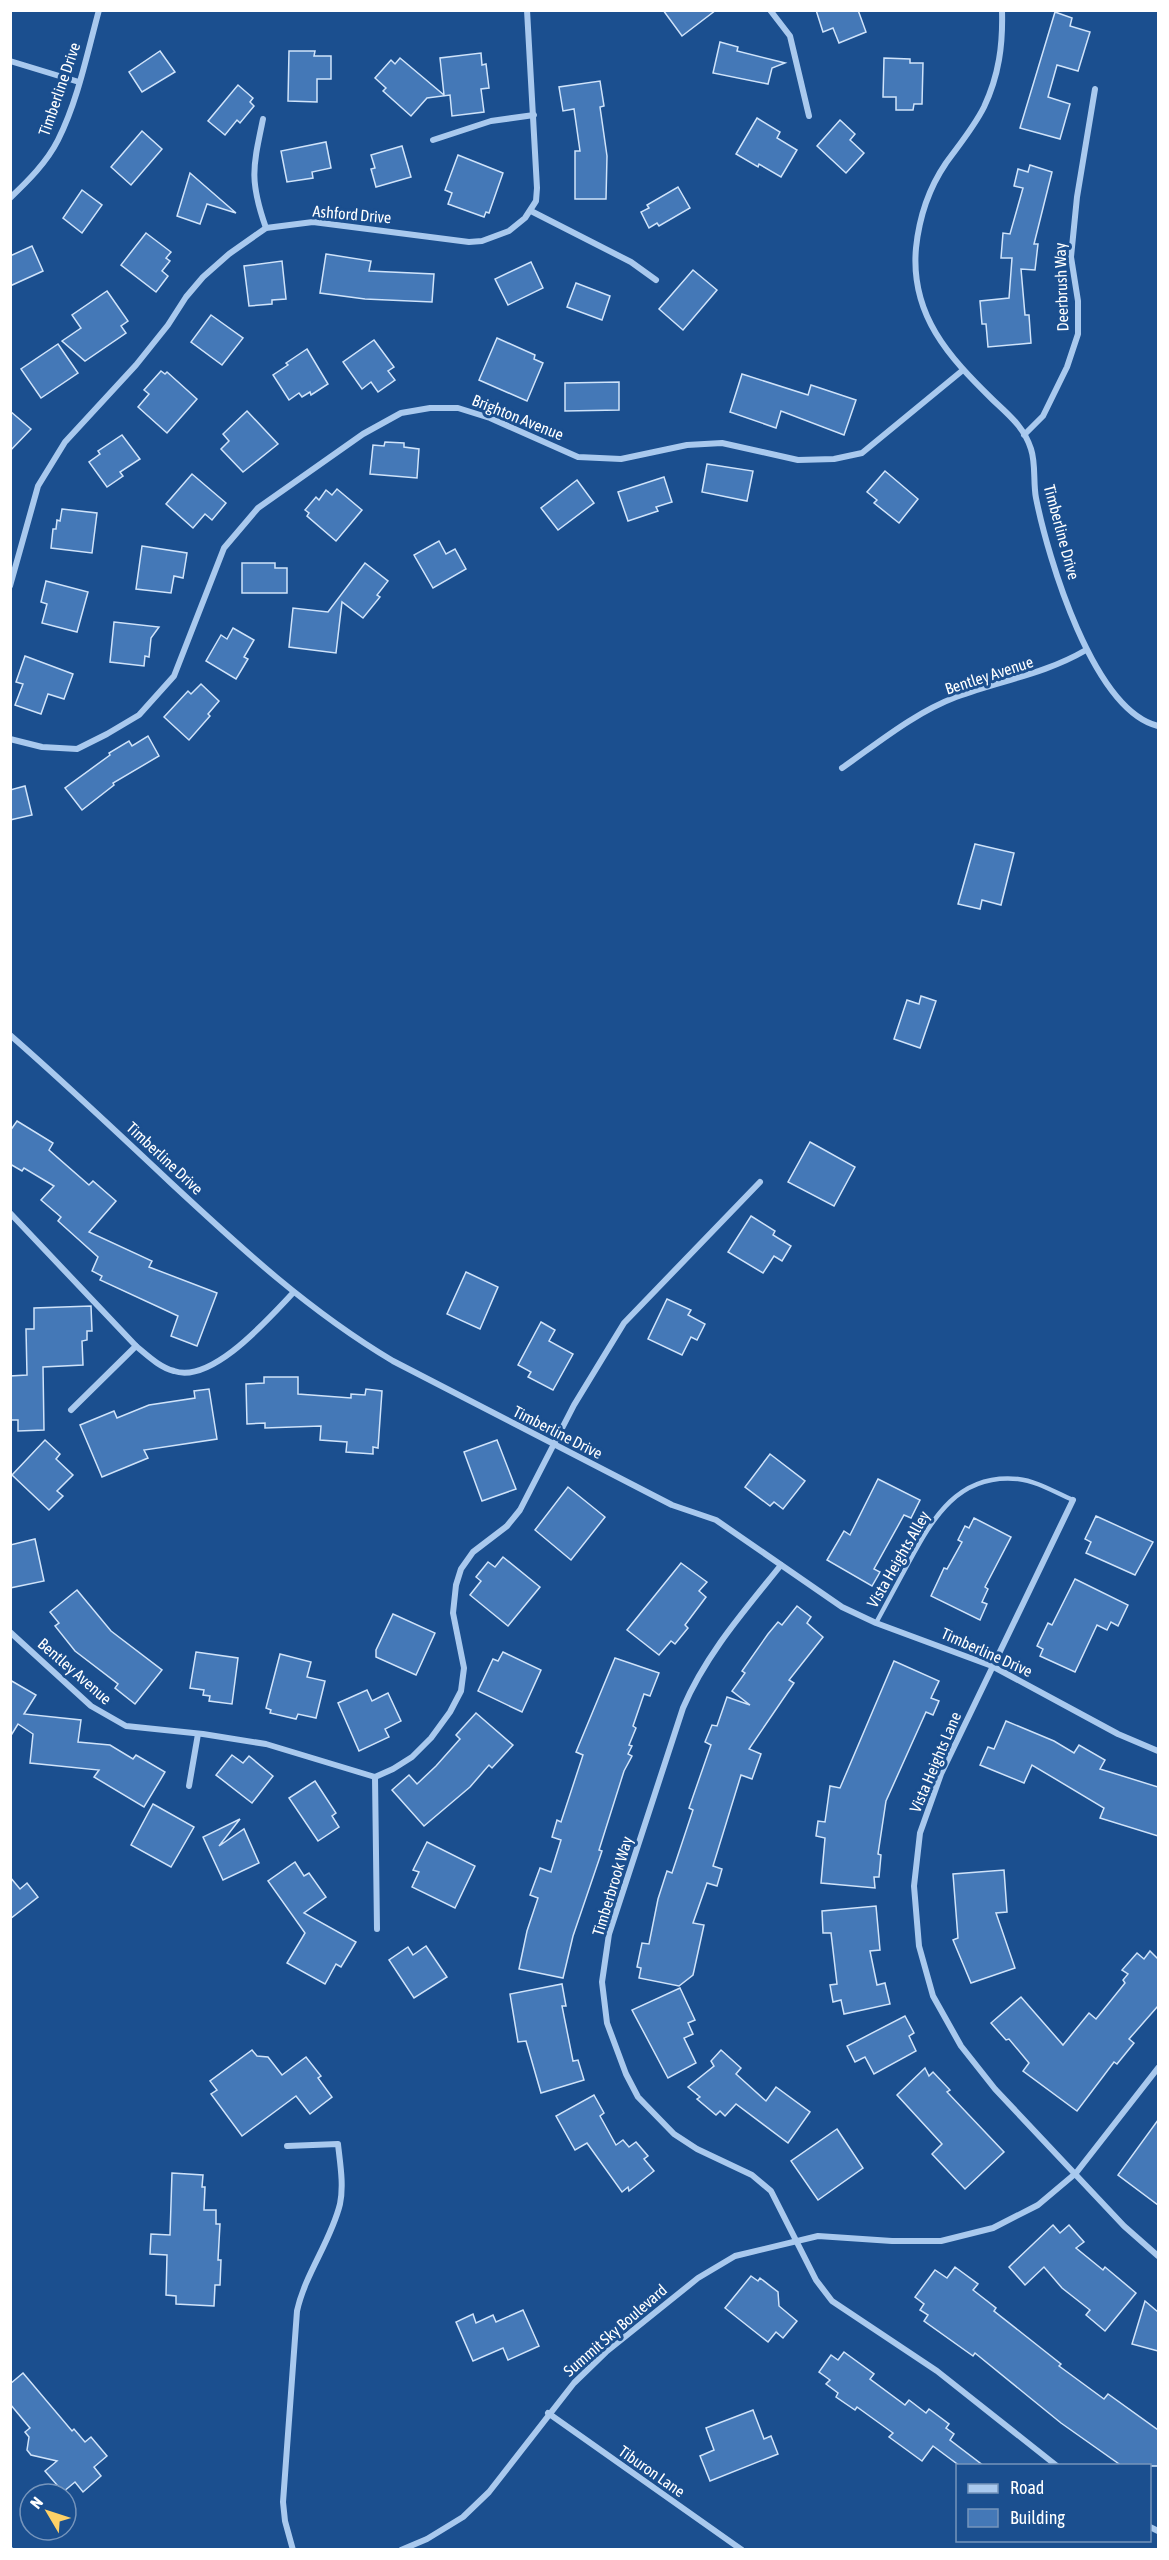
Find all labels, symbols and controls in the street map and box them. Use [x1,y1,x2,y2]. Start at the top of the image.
street label: Timberline Drive [35,40,83,138]
street label: Ashford Drive [312,202,392,226]
street label: Deerbrush Way [1050,242,1073,332]
street label: Brighton Avenue [469,391,566,444]
street label: Timberline Drive [1041,482,1083,582]
street label: Bentley Avenue [943,652,1036,699]
street label: Timberline Drive [123,1118,207,1198]
street label: Timberline Drive [510,1402,606,1462]
street label: Vista Heights Alley [863,1507,934,1611]
street label: Timberline Drive [939,1624,1035,1680]
street label: Bentley Avenue [34,1634,115,1709]
street label: Vista Heights Lane [906,1709,965,1815]
street label: Timberbrook Way [588,1834,637,1938]
street label: Summit Sky Boulevard [560,2280,671,2380]
street label: Tiburon Lane [615,2442,689,2500]
legend [956,2464,1151,2542]
text: Road [1010,2477,1044,2498]
north arrow [18,2482,78,2542]
text: N [26,2493,46,2512]
text: Building [1010,2507,1065,2528]

